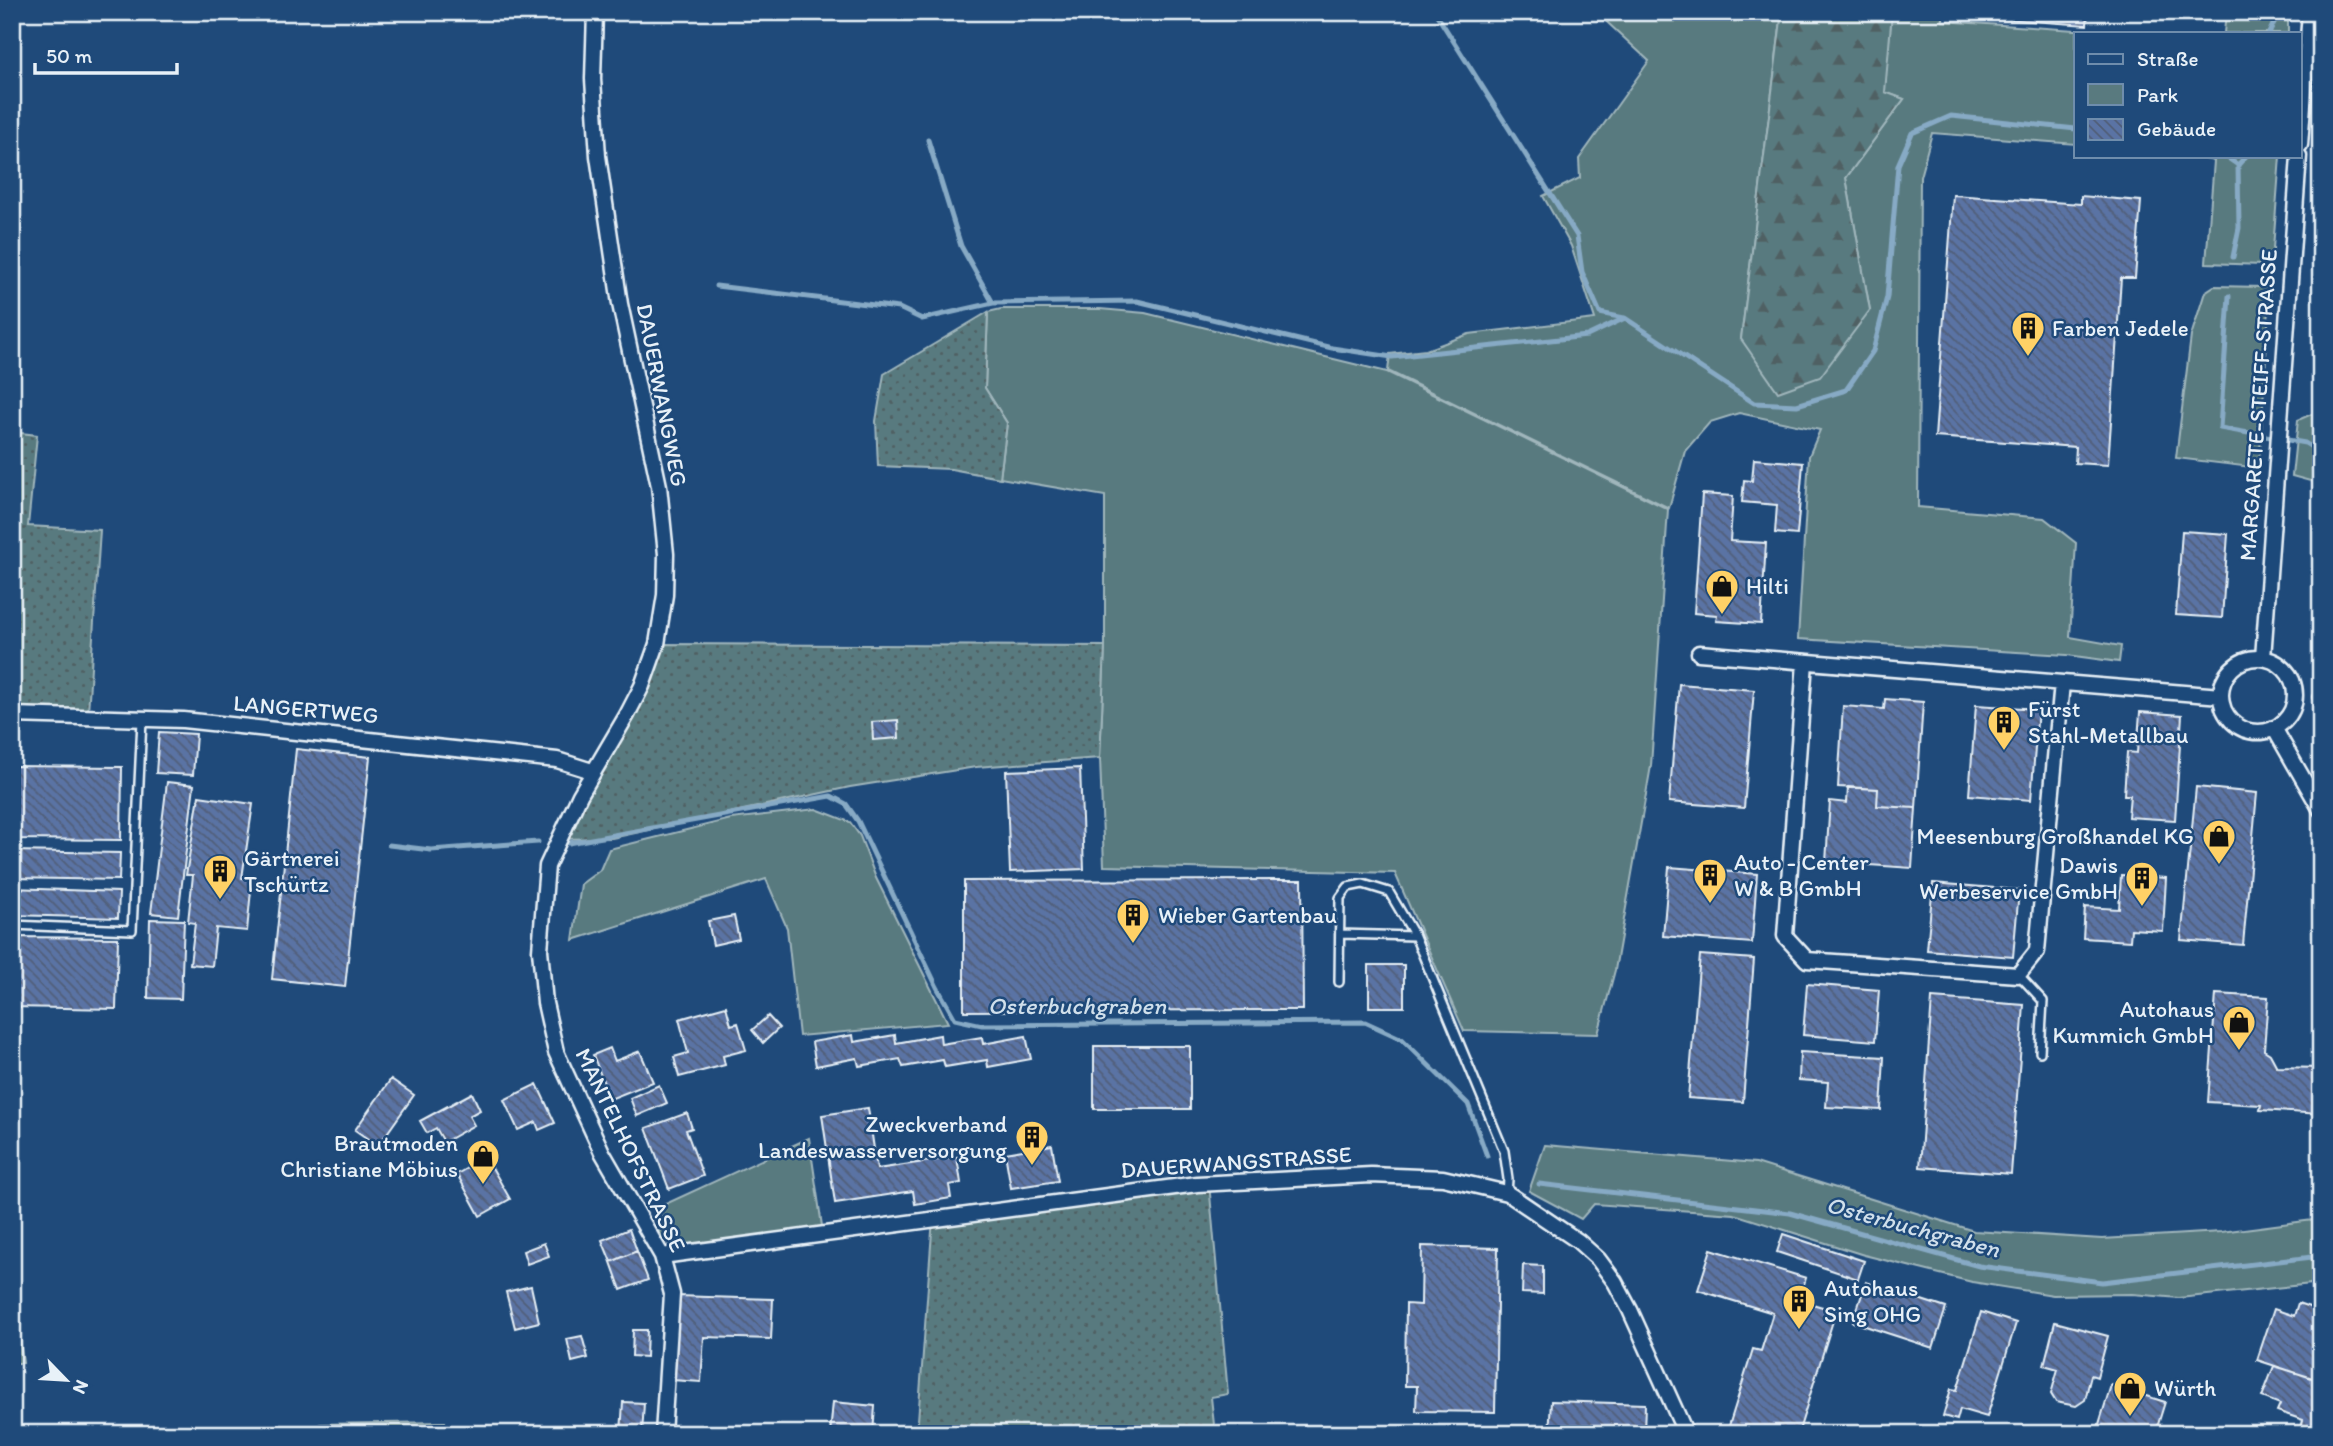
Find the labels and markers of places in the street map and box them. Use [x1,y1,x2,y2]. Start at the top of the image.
building icon: Farben Jedele [2009,309,2047,358]
place label: Farben Jedele [2052,314,2189,342]
shop icon: Hilti [1703,567,1741,616]
place label: Hilti [1746,572,1789,600]
place label: Fürst Stahl-Metallbau [2028,695,2189,749]
building icon: Fürst Stahl-Metallbau [1985,703,2023,752]
shop icon: Meesenburg Großhandel KG [2200,817,2238,866]
place label: Meesenburg Großhandel KG [1917,822,2194,850]
place label: Gärtnerei Tschürtz [244,844,340,898]
place label: Auto - Center W & B GmbH [1734,848,1869,902]
place label: Dawis Werbeservice GmbH [1919,851,2118,905]
building icon: Gärtnerei Tschürtz [201,852,239,901]
building icon: Auto - Center W & B GmbH [1691,856,1729,905]
building icon: Dawis Werbeservice GmbH [2123,859,2161,908]
building icon: Wieber Gartenbau [1114,896,1152,945]
place label: Wieber Gartenbau [1158,901,1337,929]
place label: Autohaus Kummich GmbH [2052,995,2214,1049]
shop icon: Autohaus Kummich GmbH [2220,1003,2258,1052]
place label: Zweckverband Landeswasserversorgung [758,1110,1007,1164]
building icon: Zweckverband Landeswasserversorgung [1013,1118,1051,1167]
place label: Brautmoden Christiane Möbius [280,1129,458,1183]
shop icon: Brautmoden Christiane Möbius [464,1137,502,1186]
place label: Autohaus Sing OHG [1824,1274,1921,1328]
building icon: Autohaus Sing OHG [1780,1282,1818,1331]
shop icon: Würth [2111,1369,2149,1418]
place label: Würth [2154,1374,2216,1402]

